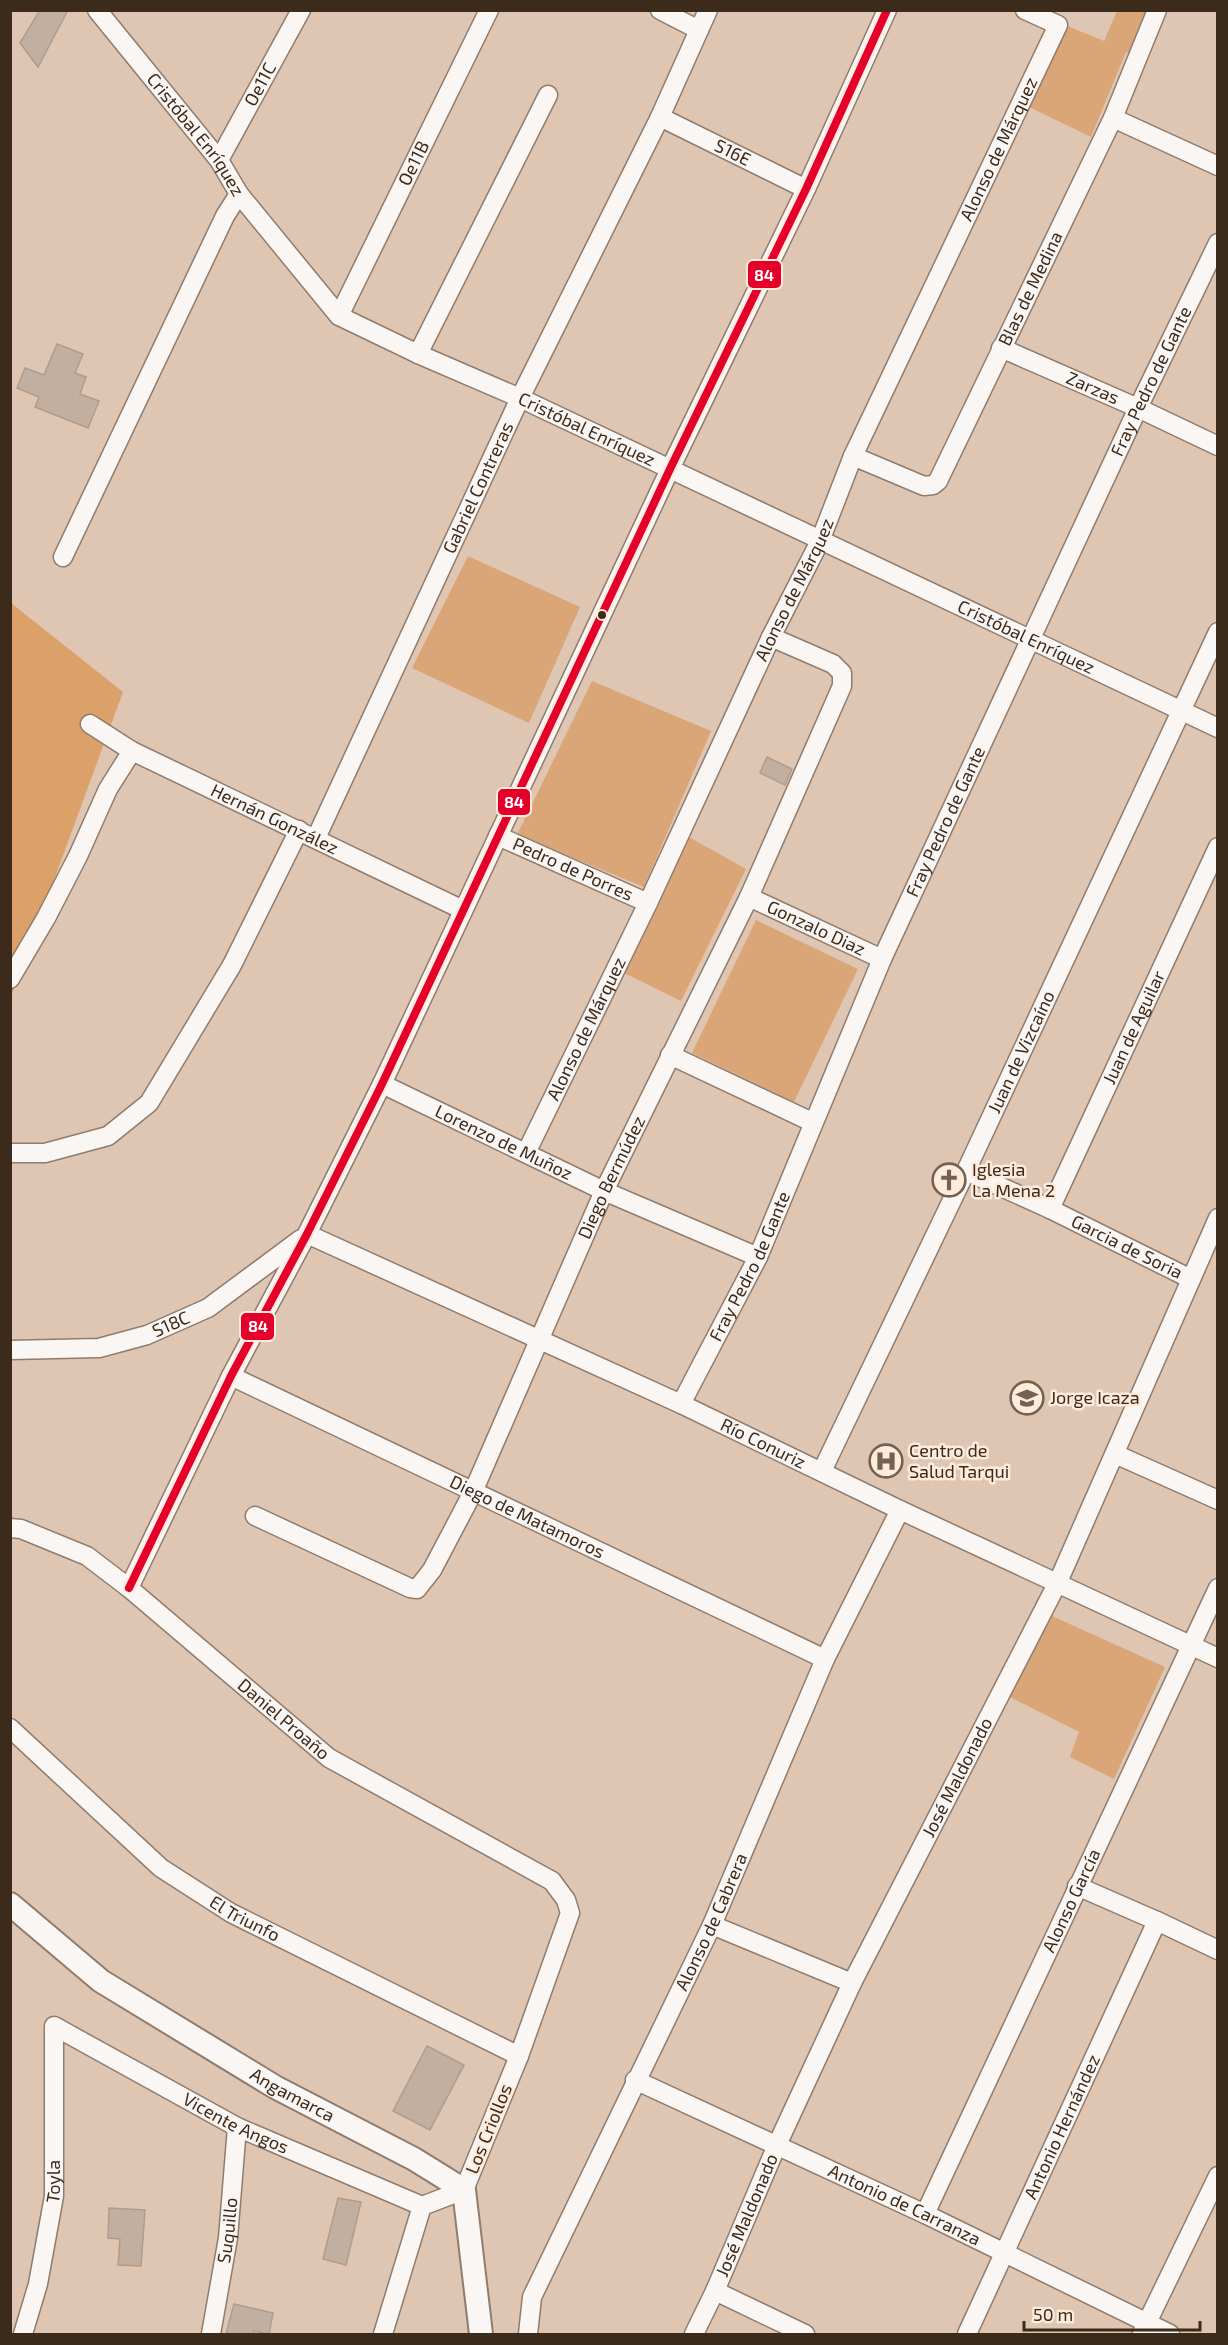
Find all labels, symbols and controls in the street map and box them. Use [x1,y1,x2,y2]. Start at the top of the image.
street label: Oe11C [239,58,280,110]
street label: Cristóbal Enríquez [143,68,250,200]
street label: Alonso de Márquez [954,73,1042,224]
street label: S16E [711,134,755,170]
street label: Oe11B [393,137,433,189]
street label: Blas de Medina [993,228,1067,349]
line badge: 84 [747,260,782,289]
text: 84 [754,265,774,284]
street label: Fray Pedro de Gante [1105,302,1196,459]
street label: Zarzas [1063,366,1123,408]
street label: Cristóbal Enríquez [515,387,659,470]
street label: Gabriel Contreras [438,418,517,557]
street label: Alonso de Márquez [749,515,838,664]
street label: Cristóbal Enríquez [954,595,1098,678]
unlabelled marker [596,609,608,621]
street label: Fray Pedro de Gante [900,743,989,900]
street label: Hernán González [207,779,342,859]
line badge: 84 [497,788,531,816]
text: 84 [504,792,524,811]
street label: Pedro de Porres [510,832,637,905]
street label: Gonzalo Diaz [764,895,869,960]
street label: Alonso de Márquez [541,953,630,1104]
street label: Juan de Aguilar [1097,967,1169,1087]
street label: Juan de Vizcaíno [983,987,1059,1117]
street label: Lorenzo de Muñoz [432,1099,576,1184]
street label: Diego Bermúdez [572,1112,649,1242]
place label: Iglesia La Mena 2 [972,1158,1055,1201]
church icon: Iglesia La Mena 2 [931,1162,967,1198]
street label: Fray Pedro de Gante [704,1188,794,1345]
street label: Garcia de Soria [1068,1209,1187,1283]
street label: S18C [149,1306,193,1341]
line badge: 84 [240,1312,275,1341]
text: 84 [248,1316,268,1335]
school or university icon: Jorge Icaza [1009,1380,1045,1416]
place label: Jorge Icaza [1050,1386,1140,1408]
street label: Río Conuriz [717,1413,810,1473]
place label: Centro de Salud Tarqui [909,1439,1009,1482]
hospital icon: Centro de Salud Tarqui [868,1443,904,1479]
street label: Diego de Matamoros [446,1470,609,1562]
street label: Daniel Proaño [234,1673,335,1764]
street label: José Maldonado [917,1713,997,1841]
street label: Alonso García [1037,1845,1104,1956]
street label: Alonso de Cabrera [670,1849,751,1994]
street label: El Triunfo [206,1890,284,1946]
street label: Antonio Hernández [1019,2051,1104,2202]
street label: Angamarca [246,2062,339,2126]
street label: Los Criollos [460,2081,516,2177]
street label: Vicente Angos [179,2087,292,2158]
street label: José Maldonado [710,2150,782,2280]
street label: Antonio de Carranza [825,2159,985,2250]
street label: Toyla [41,2160,64,2205]
street label: Suquillo [212,2196,241,2265]
scale bar [1024,2294,1200,2332]
text: 50 m [1033,2303,1073,2325]

